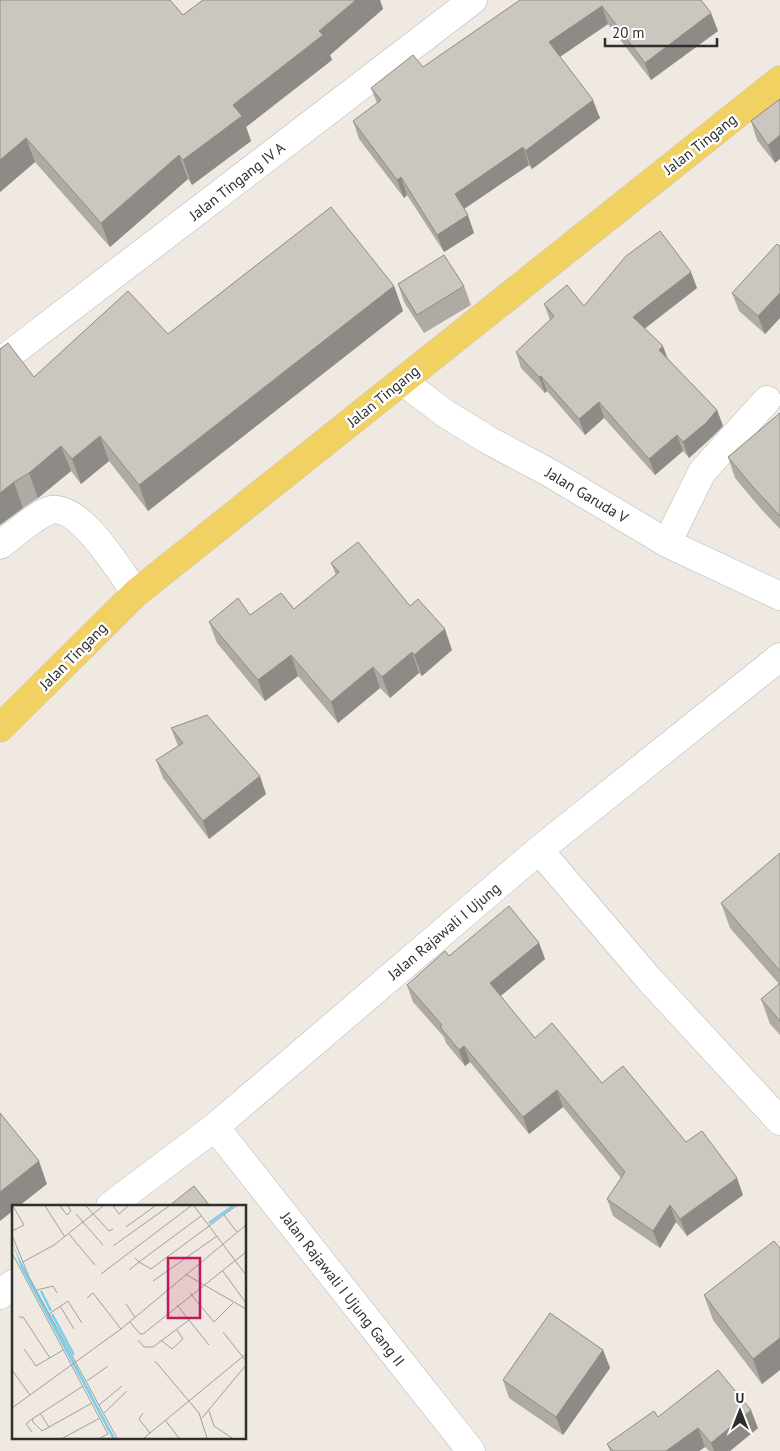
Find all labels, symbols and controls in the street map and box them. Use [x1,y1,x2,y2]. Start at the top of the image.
scale bar [605,15,718,47]
text: 20 m [612,23,645,42]
street label: Jalan Tingang [659,110,740,179]
street label: Jalan Tingang IV A [184,138,289,225]
street label: Jalan Tingang [342,361,423,432]
street label: Jalan Garuda V [541,462,632,527]
street label: Jalan Tingang [35,618,111,694]
street label: Jalan Rajawali I Ujung [383,878,504,984]
inset map [12,1205,246,1438]
street label: Jalan Rajawali I Ujung Gang II [276,1207,409,1370]
north arrow [715,1386,765,1436]
text: U [736,1389,744,1407]

